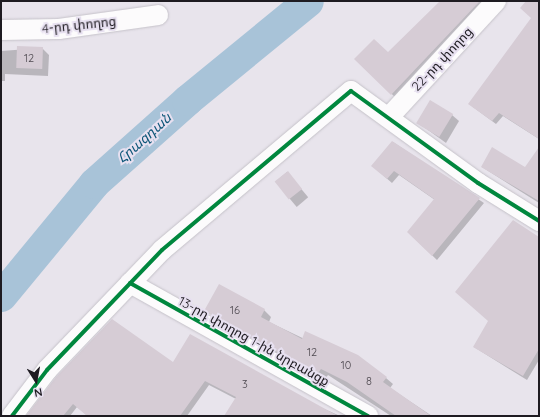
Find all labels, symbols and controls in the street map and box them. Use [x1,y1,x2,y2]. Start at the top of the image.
street label: 4-րդ փողոց [41,13,117,37]
street label: 22-րդ փողոց [408,24,476,94]
house number: 12 [24,51,34,65]
water label: Հրազդան [113,109,175,167]
street label: 13-րդ փողոց 1-ին նրբանցք [176,293,332,389]
house number: 16 [230,303,240,317]
house number: 12 [307,345,317,359]
house number: 10 [341,358,351,372]
north arrow [16,361,56,401]
house number: 8 [366,374,372,388]
house number: 3 [242,377,248,391]
text: N [33,385,44,400]

